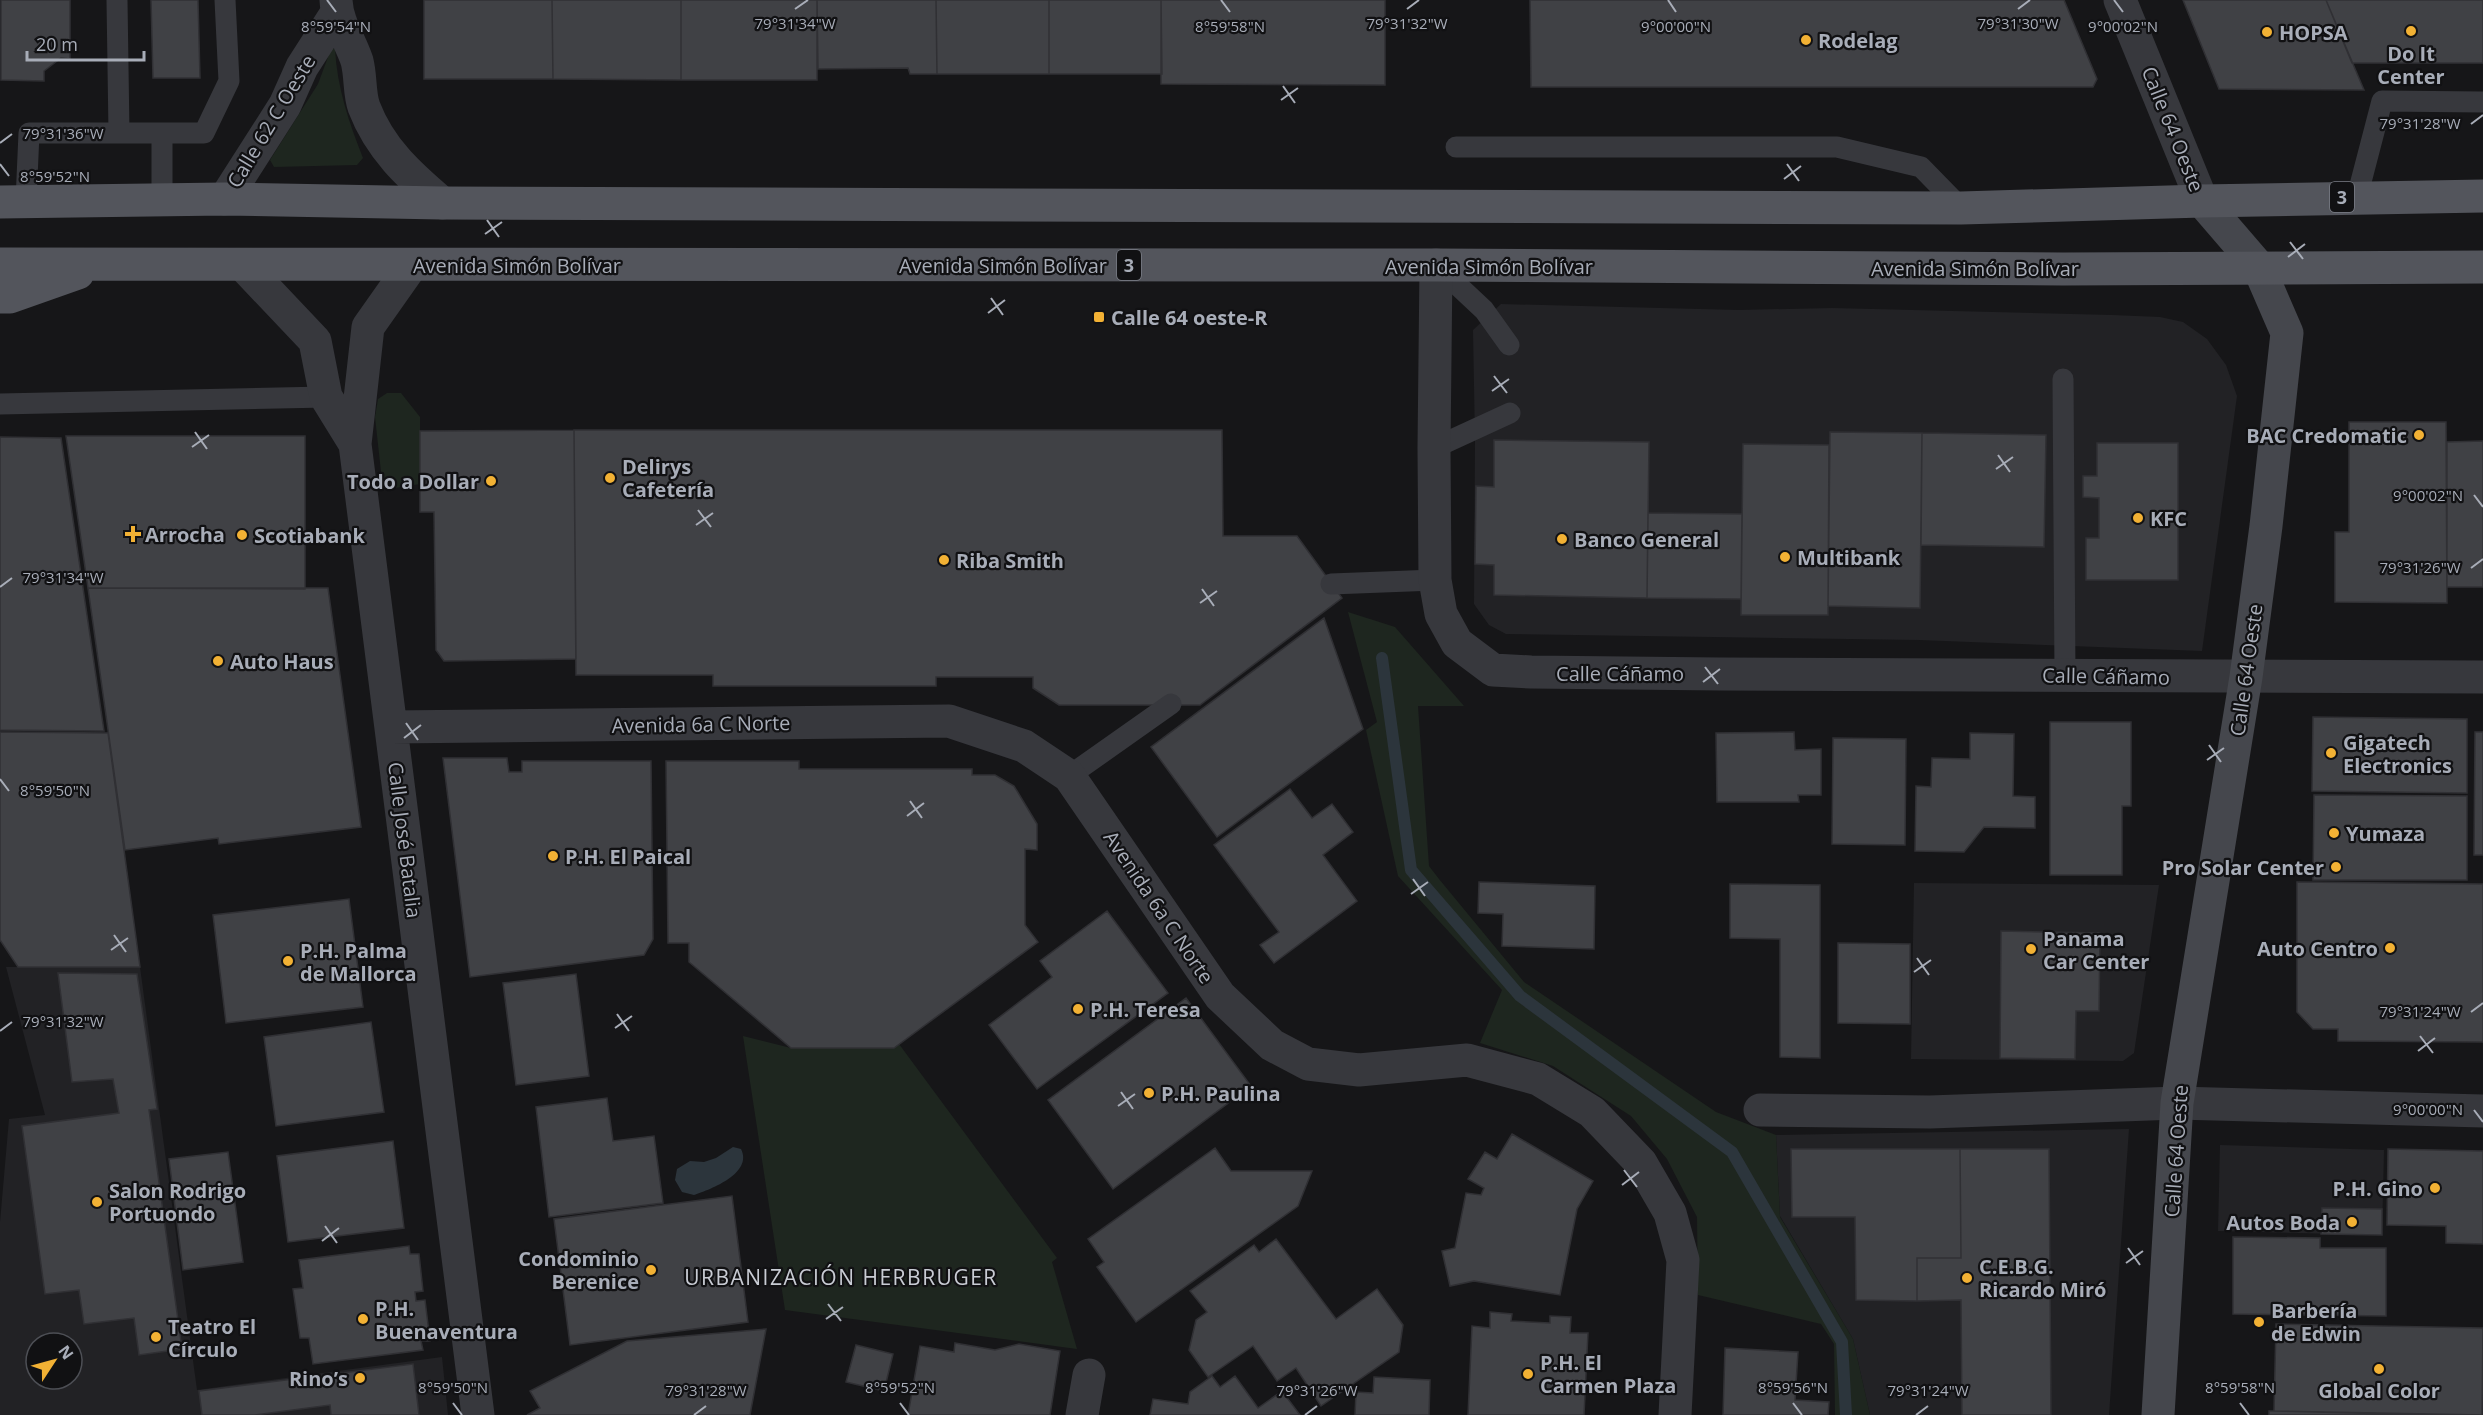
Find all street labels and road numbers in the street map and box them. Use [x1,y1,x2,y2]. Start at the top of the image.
street label: Calle 62 C Oeste [221,49,321,193]
street label: Calle 64 Oeste [2136,62,2210,196]
road number: 3 [2330,182,2354,212]
road number: 3 [1117,250,1141,280]
street label: Avenida Simón Bolívar [413,252,621,279]
street label: Avenida Simón Bolívar [899,252,1107,279]
street label: Avenida Simón Bolívar [1385,253,1593,280]
street label: Avenida Simón Bolívar [1871,255,2079,282]
street label: Calle 64 Oeste [2223,602,2269,738]
street label: Calle Cáñamo [1556,660,1684,687]
street label: Calle Cáñamo [2042,661,2170,691]
street label: Avenida 6a C Norte [611,709,791,739]
street label: Calle José Batalia [382,760,428,920]
street label: Avenida 6a C Norte [1098,825,1220,989]
street label: Calle 64 Oeste [2158,1084,2194,1218]

